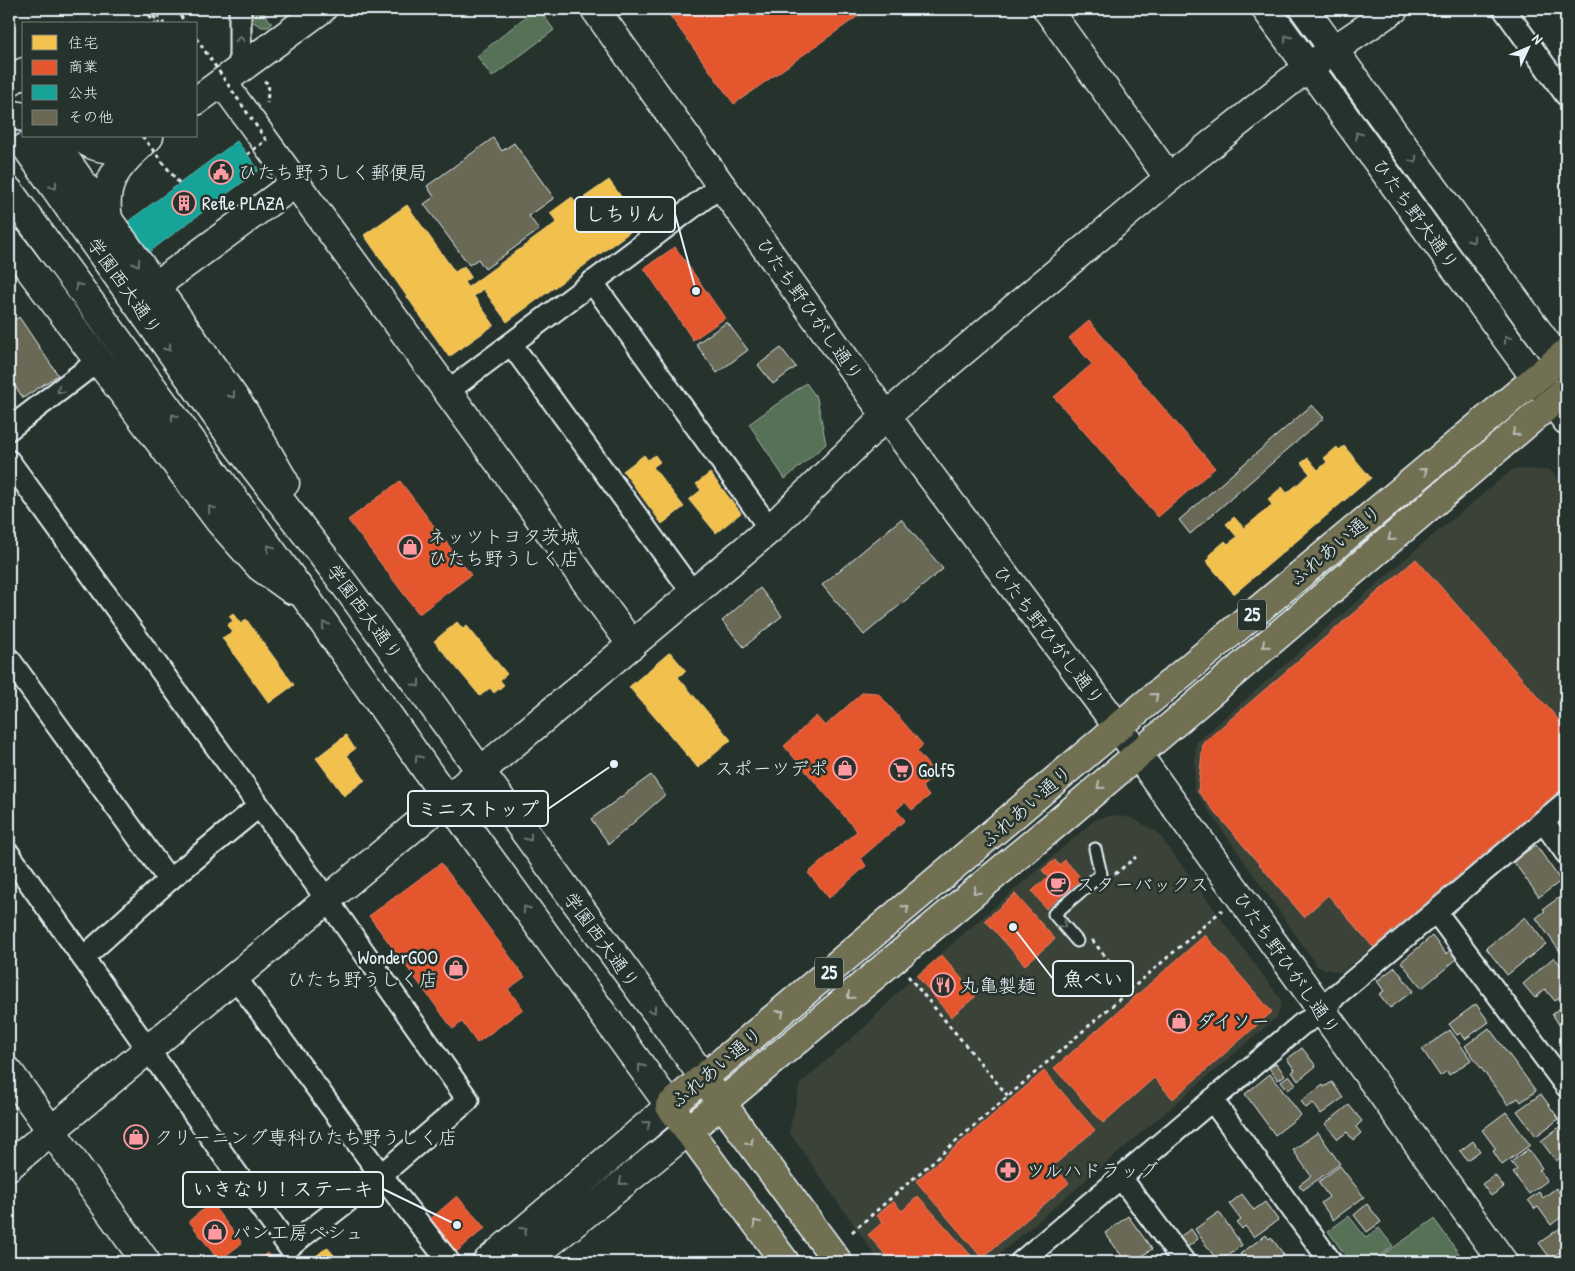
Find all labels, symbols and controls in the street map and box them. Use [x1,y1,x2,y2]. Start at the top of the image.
legend [22,22,198,138]
north arrow [1502,22,1552,72]
text: N [1528,29,1548,48]
text: 住宅 [68,32,98,53]
one-way arrow [1284,34,1293,44]
one-way arrow [235,35,245,42]
text: 商業 [68,56,98,77]
text: 公共 [68,82,98,103]
text: その他 [68,106,113,127]
one-way arrow [1355,131,1364,141]
street label: ひたち野大通り [1367,153,1465,275]
one-way arrow [1408,154,1417,164]
public building icon: ひたち野うしく郵便局 [208,159,234,185]
place label: ひたち野うしく郵便局 [238,159,427,185]
one-way arrow [48,181,57,190]
building icon: Refle PLAZA [171,190,197,216]
place label: Refle PLAZA [202,190,284,216]
callout: しちりん [575,197,675,232]
text: しちりん [585,200,665,227]
street label: 学園西大通り [82,232,168,340]
street label: ひたち野ひがし通り [751,232,869,386]
one-way arrow [1466,234,1475,244]
one-way arrow [131,257,140,267]
one-way arrow [75,282,84,292]
one-way arrow [1504,335,1513,345]
one-way arrow [162,342,171,351]
one-way arrow [56,384,66,393]
one-way arrow [226,389,235,399]
one-way arrow [171,413,180,423]
one-way arrow [1512,427,1521,436]
one-way arrow [1418,468,1427,477]
street label: ふれあい通り [1283,498,1387,592]
one-way arrow [208,506,216,515]
place label: ネッツトヨタ茨城 ひたち野うしく店 [428,523,579,571]
one-way arrow [1388,532,1397,541]
shop icon: ネッツトヨタ茨城 ひたち野うしく店 [397,534,423,560]
one-way arrow [267,544,276,554]
street label: 学園西大通り [321,558,409,666]
street label: ひたち野ひがし通り [987,559,1111,711]
road number: 25 [1238,600,1266,630]
one-way arrow [322,621,331,631]
one-way arrow [1261,640,1270,649]
one-way arrow [411,678,420,688]
one-way arrow [1150,693,1159,702]
one-way arrow [415,755,424,764]
place label: スポーツデポ [714,755,828,781]
shop icon: スポーツデポ [832,755,858,781]
supermarket icon: Golf5 [888,757,914,783]
place label: Golf5 [918,757,955,783]
street label: ふれあい通り [974,759,1078,853]
one-way arrow [1097,780,1106,789]
callout: ミニストップ [408,791,548,826]
text: ミニストップ [417,795,539,822]
one-way arrow [523,832,532,842]
cafe icon: スターバックス [1045,871,1071,897]
place label: スターバックス [1076,871,1209,897]
one-way arrow [972,885,981,894]
street label: 学園西大通り [558,886,646,994]
street label: ひたち野ひがし通り [1228,886,1346,1040]
one-way arrow [523,905,532,915]
one-way arrow [900,905,909,914]
one-way arrow [1057,919,1066,928]
place label: WonderGOO ひたち野うしく店 [287,944,438,992]
shop icon: WonderGOO ひたち野うしく店 [443,955,469,981]
road number: 25 [815,958,843,988]
callout: 魚べい [1053,961,1133,996]
text: 魚べい [1063,965,1123,992]
restaurant icon: 丸亀製麺 [930,972,956,998]
place label: 丸亀製麺 [960,972,1036,998]
one-way arrow [847,990,856,999]
one-way arrow [647,1004,656,1014]
shop icon: ダイソー [1166,1008,1192,1034]
place label: ダイソー [1196,1008,1270,1034]
one-way arrow [776,1009,785,1018]
street label: ふれあい通り [664,1020,768,1114]
one-way arrow [638,1063,647,1073]
one-way arrow [642,1121,651,1130]
shop icon: クリーニング専科ひたち野うしく店 [123,1124,149,1150]
place label: クリーニング専科ひたち野うしく店 [154,1124,457,1150]
one-way arrow [745,1136,753,1145]
pharmacy icon: ツルハドラッグ [995,1157,1021,1183]
place label: ツルハドラッグ [1026,1157,1158,1183]
callout: いきなり！ステーキ [183,1172,383,1207]
text: いきなり！ステーキ [192,1175,374,1202]
one-way arrow [619,1177,628,1186]
shop icon: パン工房ペシュ [202,1219,228,1245]
place label: パン工房ペシュ [232,1219,364,1245]
one-way arrow [753,1219,762,1229]
one-way arrow [519,1227,528,1236]

